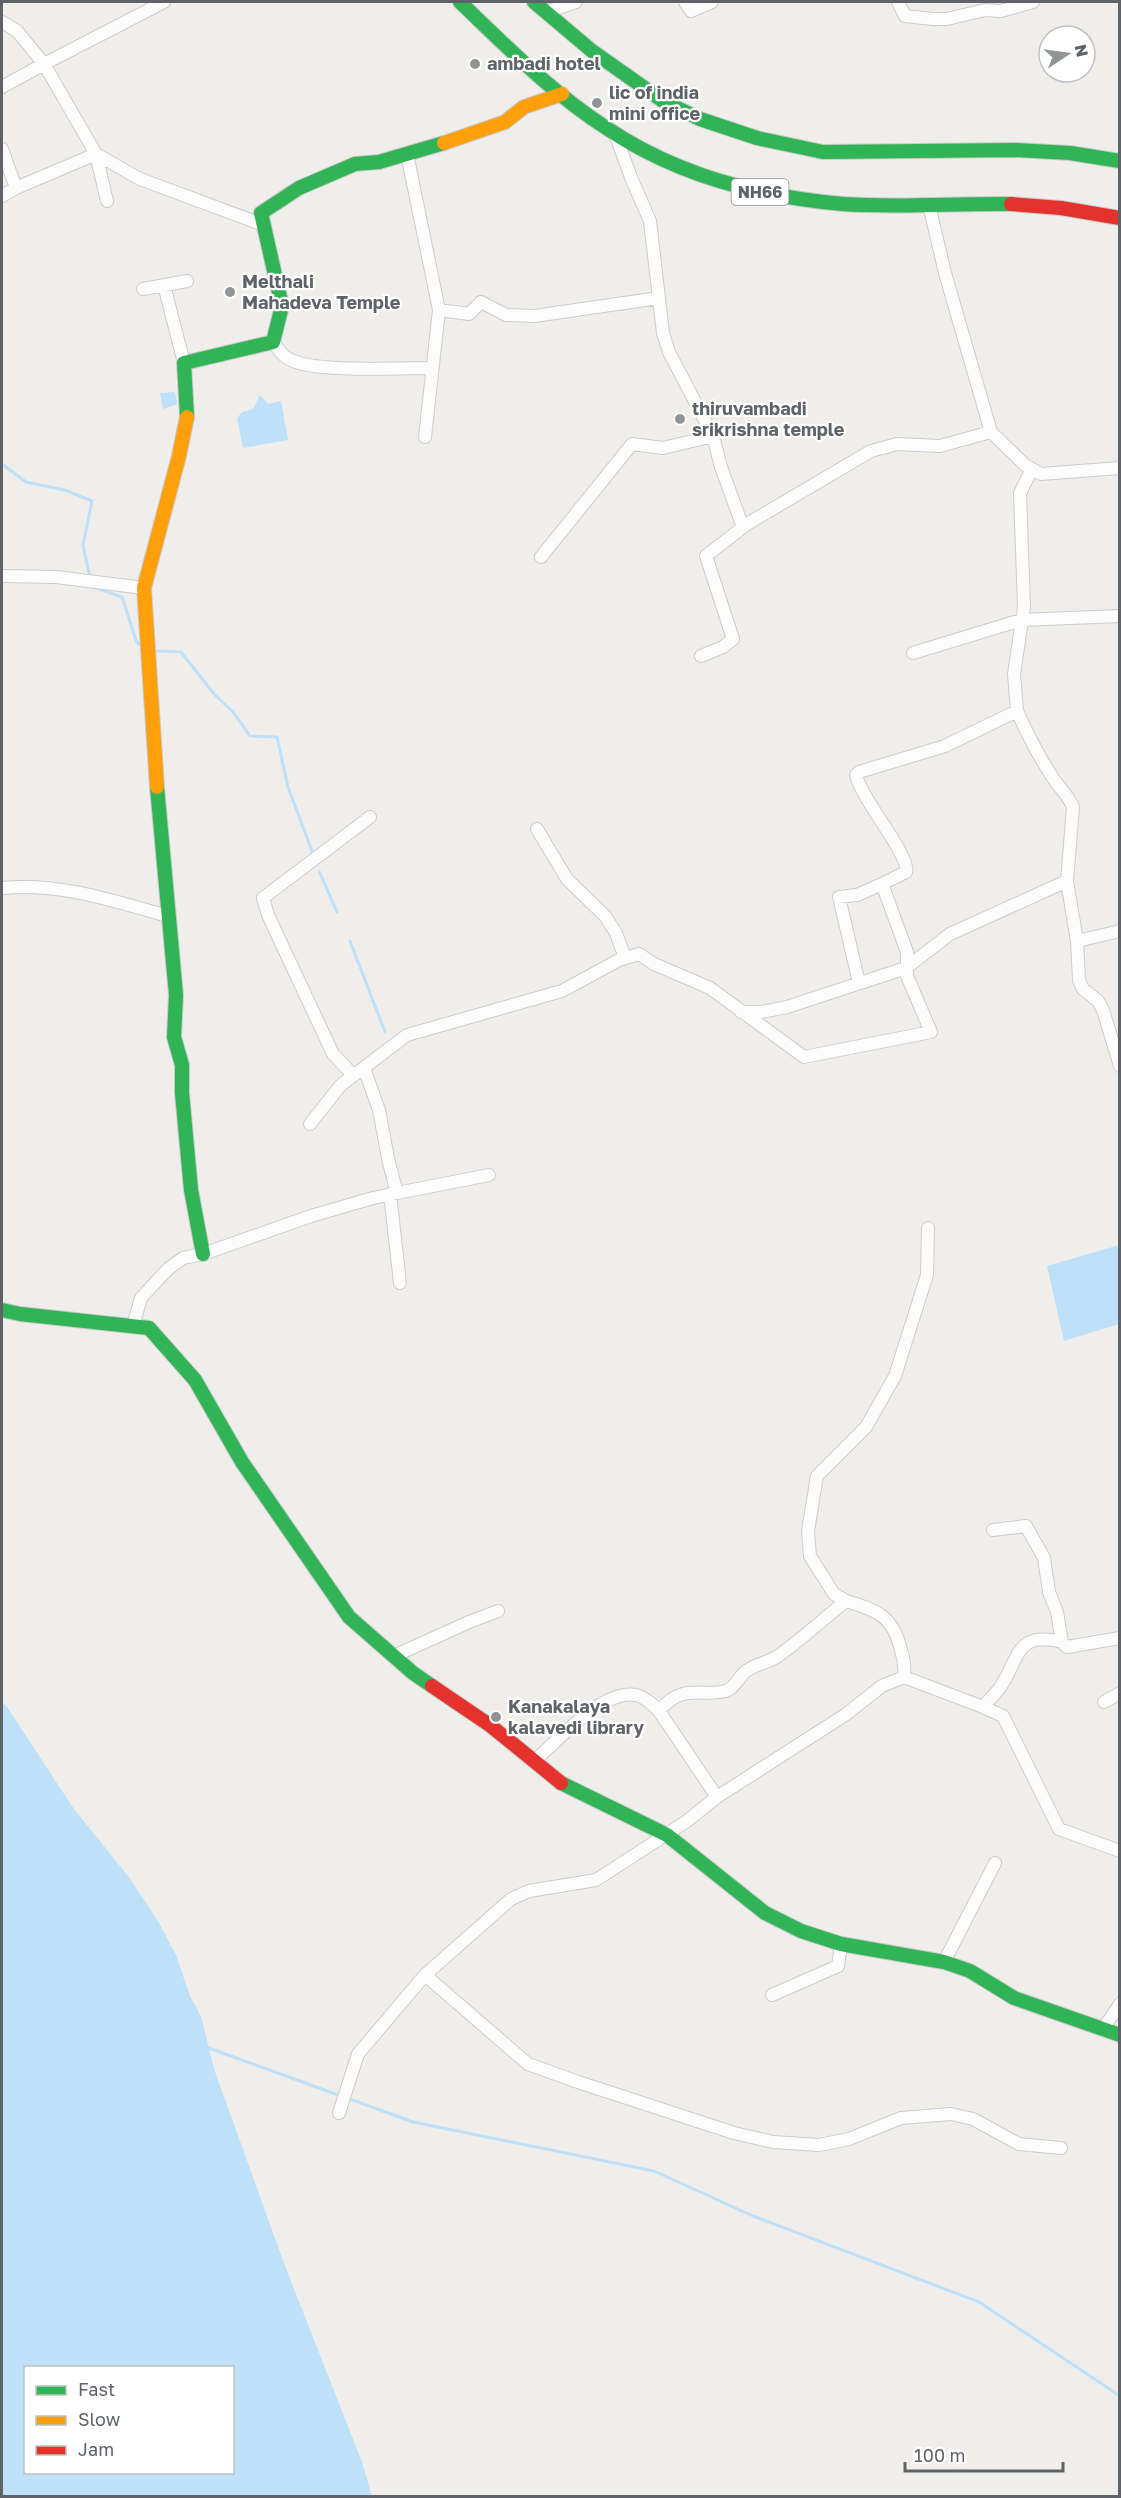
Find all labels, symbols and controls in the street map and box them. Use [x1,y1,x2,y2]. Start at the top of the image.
north arrow [1037,24,1097,84]
text: N [1071,42,1093,59]
place label: ambadi hotel [487,52,601,74]
marker: ambadi hotel [468,57,482,71]
place label: lic of india mini office [609,81,700,124]
marker: lic of india mini office [590,96,604,110]
road number: NH66 [732,179,789,205]
place label: Melthali Mahadeva Temple [242,270,401,313]
marker: Melthali Mahadeva Temple [223,285,237,299]
place label: thiruvambadi srikrishna temple [692,397,845,440]
marker: thiruvambadi srikrishna temple [673,412,687,426]
place label: Kanakalaya kalavedi library [508,1695,644,1738]
marker: Kanakalaya kalavedi library [489,1710,503,1724]
legend [24,2366,234,2474]
text: Fast [78,2378,115,2400]
text: Slow [78,2408,121,2430]
scale bar [905,2435,1062,2473]
text: Jam [78,2438,114,2460]
text: 100 m [914,2444,965,2466]

